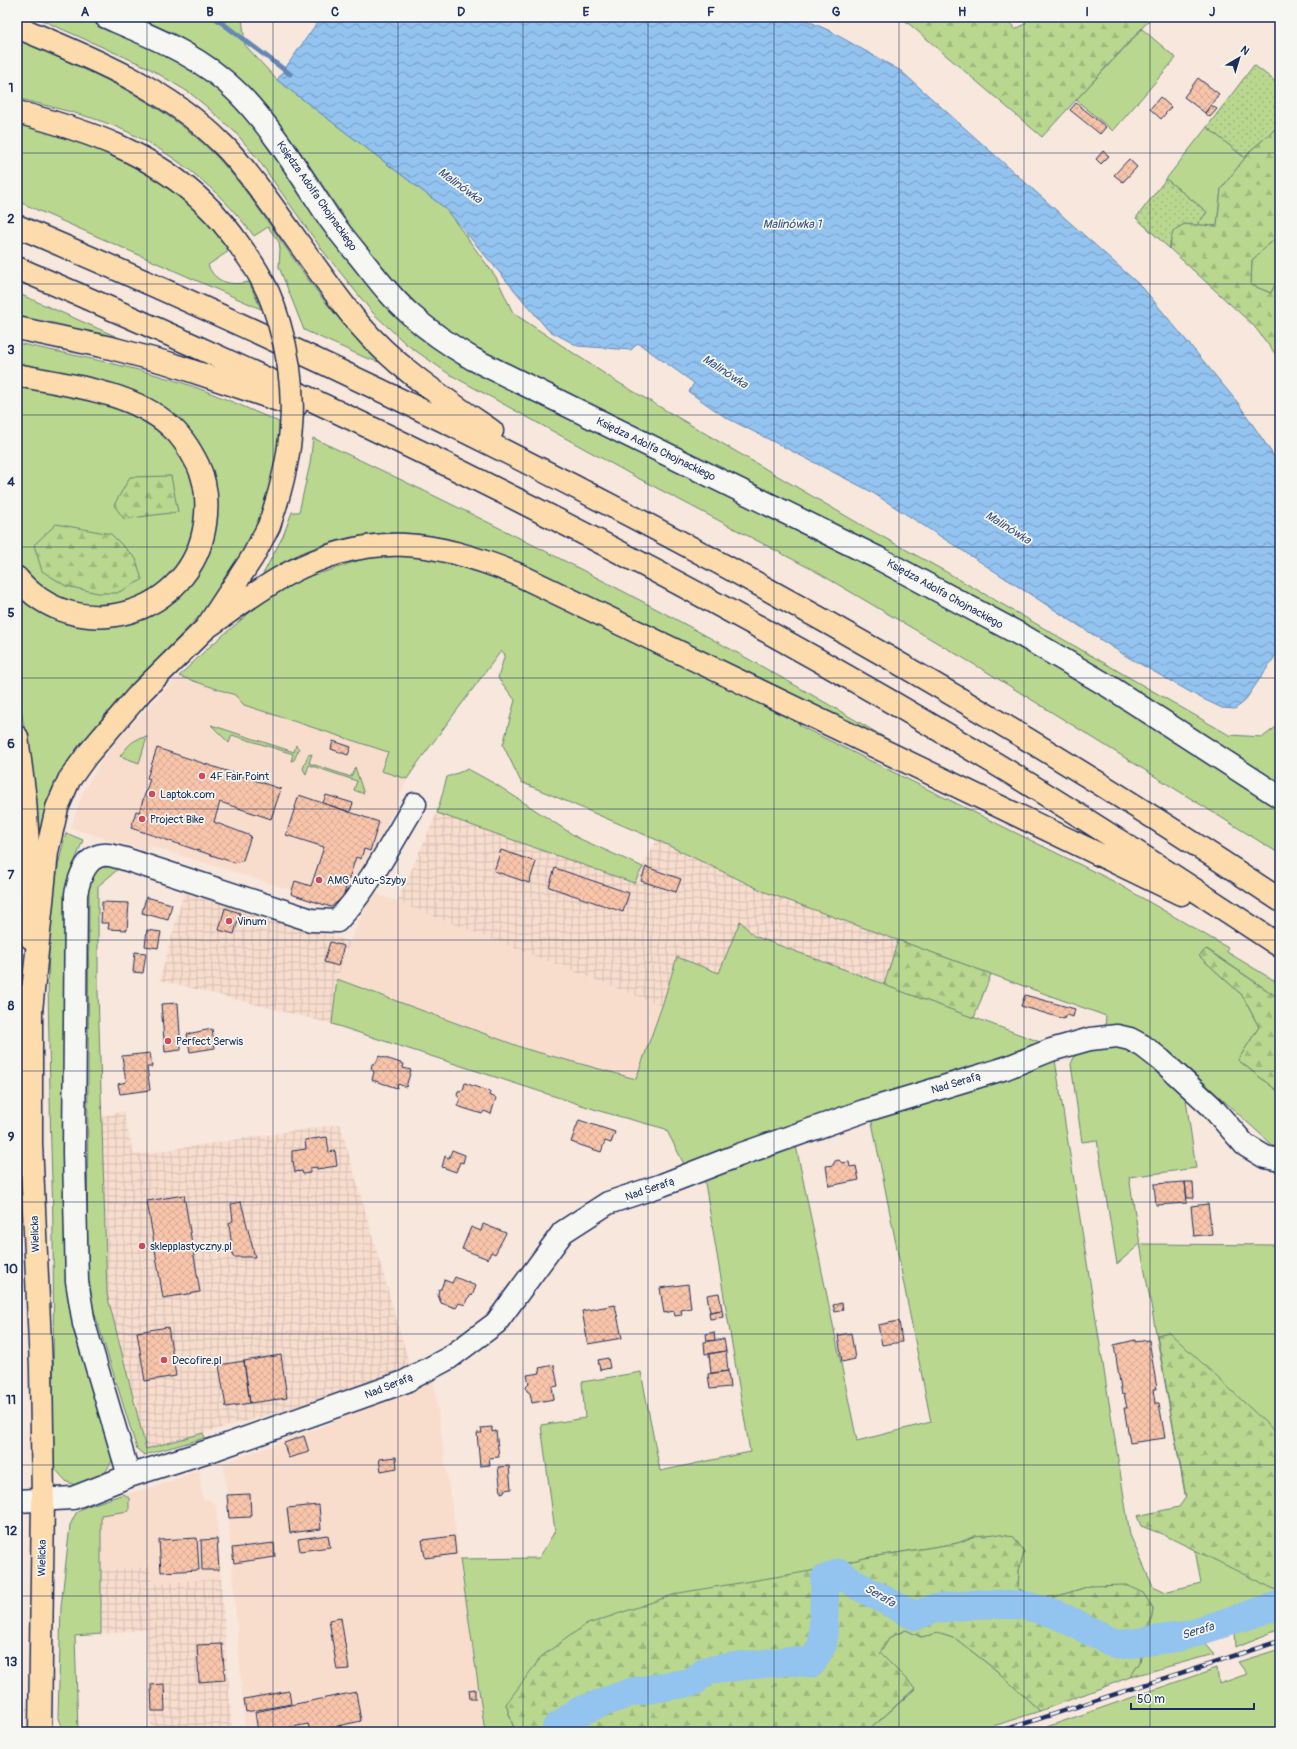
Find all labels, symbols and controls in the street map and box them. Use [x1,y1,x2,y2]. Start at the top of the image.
text: A [81,4,90,20]
text: B [206,4,214,20]
text: C [331,4,339,20]
text: D [457,4,465,20]
text: E [583,4,590,20]
text: F [707,4,715,20]
text: G [832,4,841,20]
text: H [958,4,966,20]
text: I [1085,4,1089,20]
text: J [1209,4,1215,20]
north arrow [1219,38,1259,78]
text: N [1238,43,1252,58]
text: 1 [8,80,14,96]
street label: Księdza Adolfa Chojnackiego [274,139,360,253]
water label: Malinówka [435,165,486,208]
text: 2 [7,211,15,227]
water label: Malinówka 1 [763,217,823,232]
text: 3 [7,342,15,358]
water label: Malinówka [699,352,752,393]
street label: Księdza Adolfa Chojnackiego [594,414,718,484]
text: 4 [7,474,15,490]
water label: Malinówka [982,508,1035,549]
street label: Księdza Adolfa Chojnackiego [885,557,1006,632]
text: 5 [7,605,15,621]
text: 6 [7,736,15,752]
place label: 4F Fair Point [210,770,270,783]
marker: 4F Fair Point [197,771,207,781]
place label: Laptok.com [160,788,215,801]
marker: Laptok.com [147,789,157,799]
place label: Project Bike [150,813,205,826]
marker: Project Bike [137,814,147,824]
text: 7 [8,867,15,883]
place label: AMG Auto-Szyby [327,874,406,887]
marker: AMG Auto-Szyby [314,875,324,885]
place label: Vinum [237,915,267,928]
marker: Vinum [224,916,234,926]
text: 8 [8,998,15,1014]
place label: Perfect Serwis [176,1035,243,1048]
marker: Perfect Serwis [163,1036,173,1046]
street label: Nad Serafą [930,1069,982,1097]
text: 9 [8,1129,15,1145]
street label: Nad Serafą [624,1174,676,1204]
street label: Wielicka [28,1215,42,1253]
place label: sklepplastyczny.pl [150,1240,232,1253]
marker: sklepplastyczny.pl [137,1241,147,1251]
text: 10 [4,1261,18,1277]
place label: Decofire.pl [172,1354,222,1367]
marker: Decofire.pl [159,1355,169,1365]
street label: Nad Serafą [363,1370,415,1402]
text: 11 [6,1392,16,1408]
text: 12 [5,1523,17,1539]
street label: Wielicka [35,1540,49,1576]
water label: Serafa [862,1581,899,1611]
water label: Serafa [1180,1619,1217,1643]
text: 13 [5,1654,17,1670]
scale bar [1131,1685,1254,1711]
text: 50 m [1137,1692,1165,1707]

